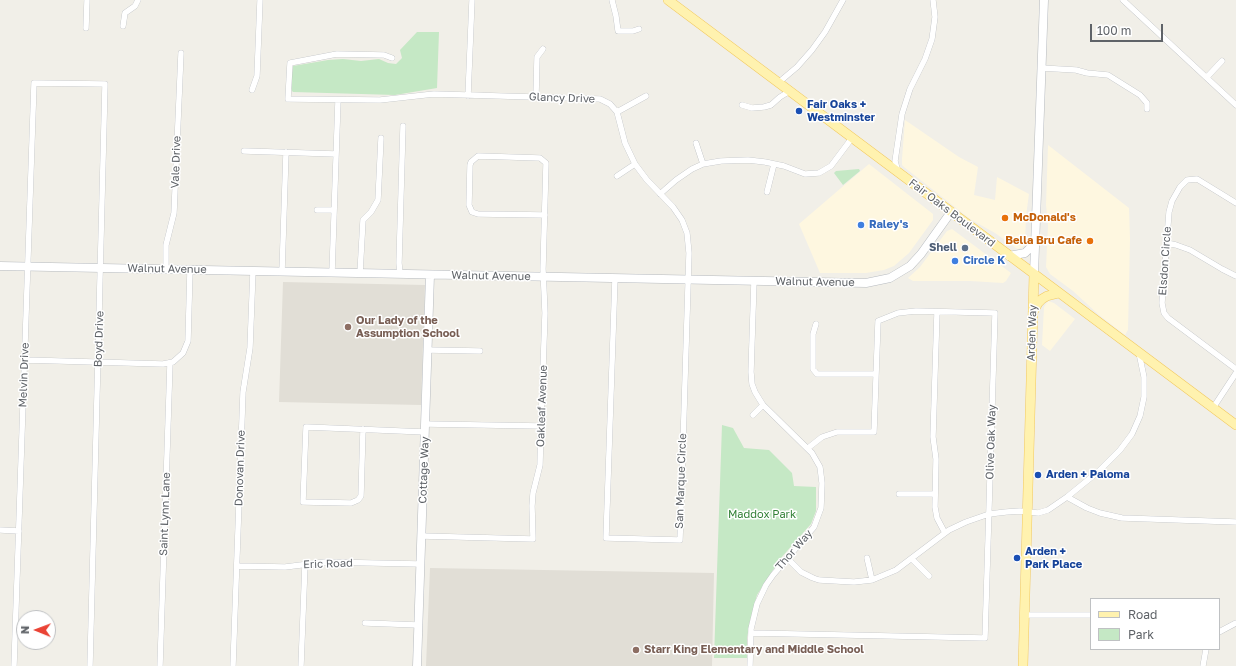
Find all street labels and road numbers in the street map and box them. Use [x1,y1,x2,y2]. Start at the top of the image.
street label: Glancy Drive [529,90,595,106]
street label: Vale Drive [168,135,184,189]
street label: Fair Oaks Boulevard [906,176,998,250]
street label: Elsdon Circle [1156,226,1174,296]
street label: Walnut Avenue [127,262,207,276]
street label: Walnut Avenue [451,269,531,283]
street label: Walnut Avenue [775,275,855,289]
street label: Arden Way [1024,305,1040,361]
street label: Boyd Drive [91,311,107,367]
street label: Melvin Drive [16,342,32,408]
street label: Oakleaf Avenue [534,365,550,447]
street label: Olive Oak Way [983,404,999,480]
street label: Donovan Drive [232,430,248,506]
street label: San Marque Circle [673,433,689,529]
street label: Cottage Way [416,436,432,504]
street label: Saint Lynn Lane [157,472,173,556]
street label: Thor Way [773,527,815,573]
street label: Eric Road [303,557,353,571]

